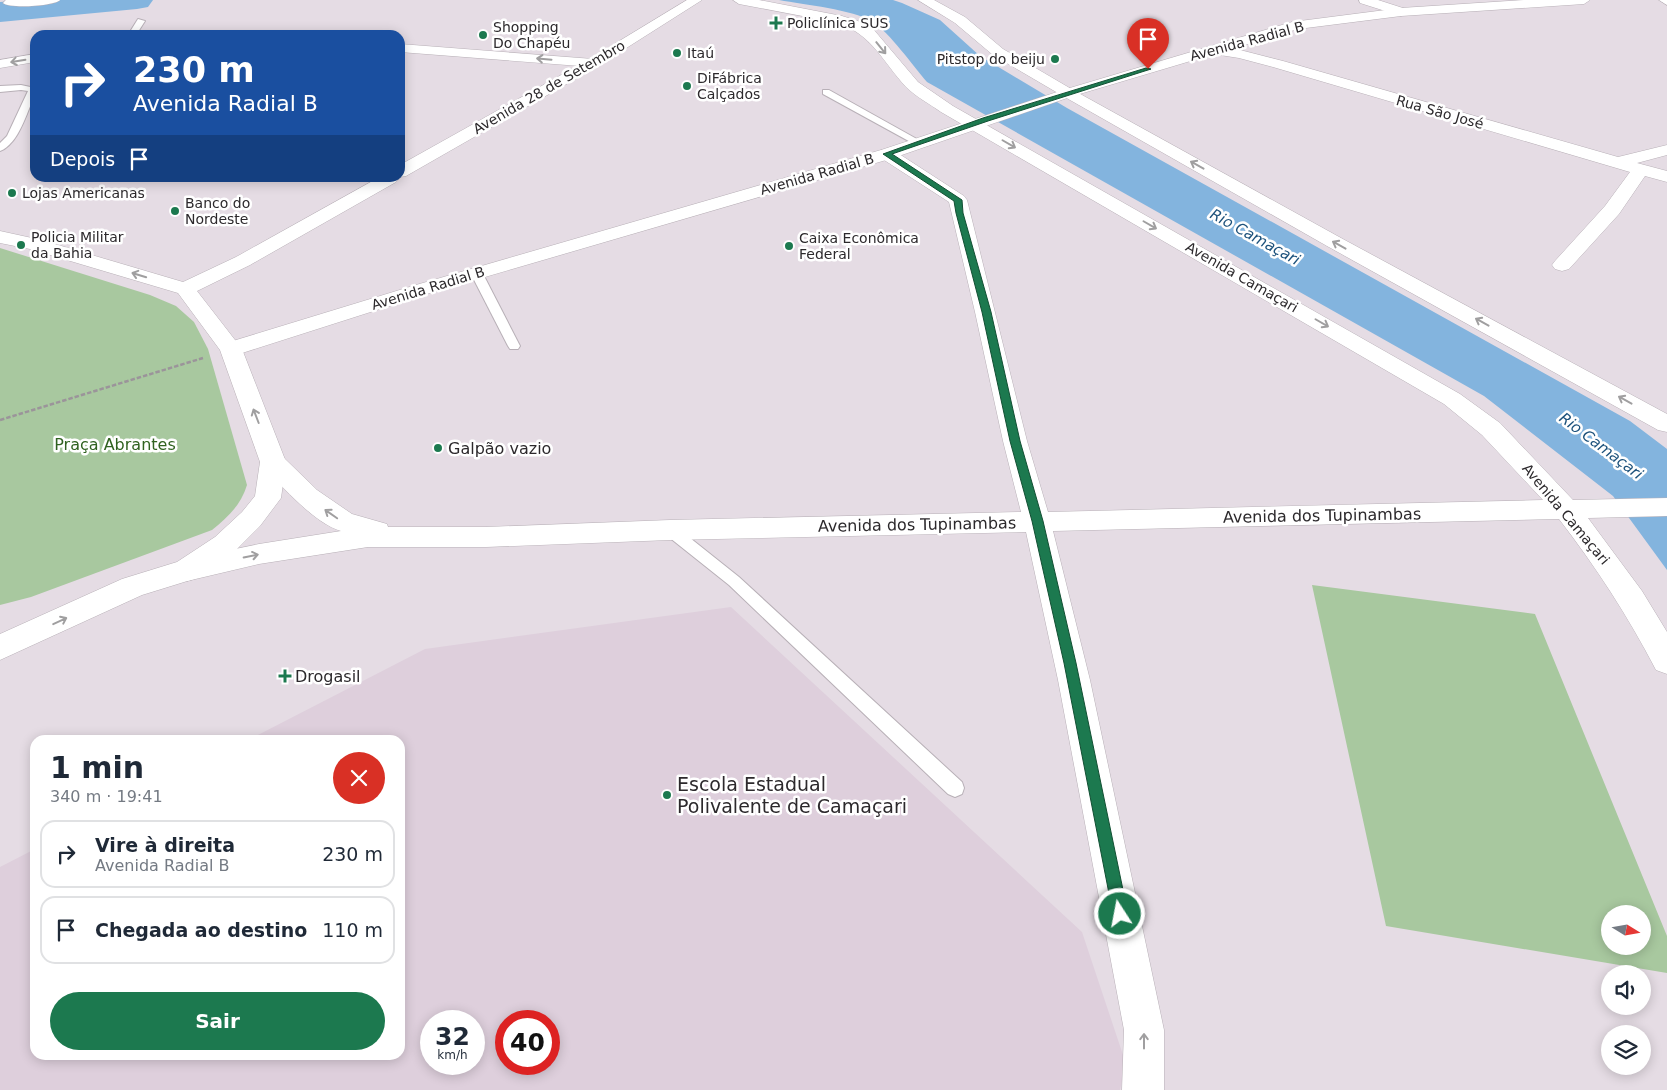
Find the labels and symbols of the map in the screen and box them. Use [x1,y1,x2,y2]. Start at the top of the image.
place label: Policlínica SUS [787,15,888,31]
marker: Policlínica SUS [769,16,783,30]
pin [1127,18,1169,69]
street label: Avenida Radial B [1188,18,1306,64]
place label: Shopping Do Chapéu [493,19,570,51]
marker: Shopping Do Chapéu [477,29,489,41]
street label: Avenida 28 de Setembro [470,37,628,137]
one-way arrow [875,41,886,54]
place label: Itaú [687,45,714,61]
marker: Itaú [671,47,683,59]
place label: Pitstop do beiju [937,51,1045,67]
marker: Pitstop do beiju [1049,53,1061,65]
one-way arrow [536,55,552,64]
one-way arrow [10,56,26,66]
place label: DiFábrica Calçados [697,70,762,102]
marker: DiFábrica Calçados [681,80,693,92]
street label: Rua São José [1394,92,1486,132]
one-way arrow [1002,140,1016,150]
street label: Avenida Radial B [758,150,876,198]
one-way arrow [1191,160,1205,170]
place label: Lojas Americanas [22,185,145,201]
marker: Lojas Americanas [6,187,18,199]
place label: Banco do Nordeste [185,195,250,227]
marker: Banco do Nordeste [169,205,181,217]
water label: Rio Camaçari [1207,205,1304,269]
one-way arrow [1143,220,1158,230]
place label: Policia Militar da Bahia [31,229,124,261]
place label: Caixa Econômica Federal [799,230,919,262]
street label: Avenida Camaçari [1183,238,1301,316]
marker: Policia Militar da Bahia [15,239,27,251]
one-way arrow [1332,239,1347,249]
marker: Caixa Econômica Federal [783,240,795,252]
street label: Avenida Radial B [369,263,487,313]
one-way arrow [131,269,147,279]
one-way arrow [1474,317,1489,327]
one-way arrow [1314,318,1329,328]
one-way arrow [1617,395,1632,405]
one-way arrow [251,409,260,424]
water label: Rio Camaçari [1556,409,1647,484]
park label: Praça Abrantes [54,435,176,454]
place label: Galpão vazio [448,439,551,458]
marker: Galpão vazio [432,442,444,454]
street label: Avenida Camaçari [1519,460,1613,568]
street label: Avenida dos Tupinambas [1223,504,1421,527]
one-way arrow [324,509,338,519]
street label: Avenida dos Tupinambas [818,513,1016,536]
one-way arrow [243,551,259,560]
one-way arrow [53,615,68,625]
place label: Drogasil [295,667,361,686]
marker: Drogasil [279,670,291,682]
place label: Escola Estadual Polivalente de Camaçari [677,773,907,817]
marker: Escola Estadual Polivalente de Camaçari [661,789,673,801]
position arrow [1093,887,1145,939]
north arrow [1601,905,1651,955]
speed limit sign: 40 [495,1010,560,1075]
one-way arrow [1139,1034,1149,1050]

